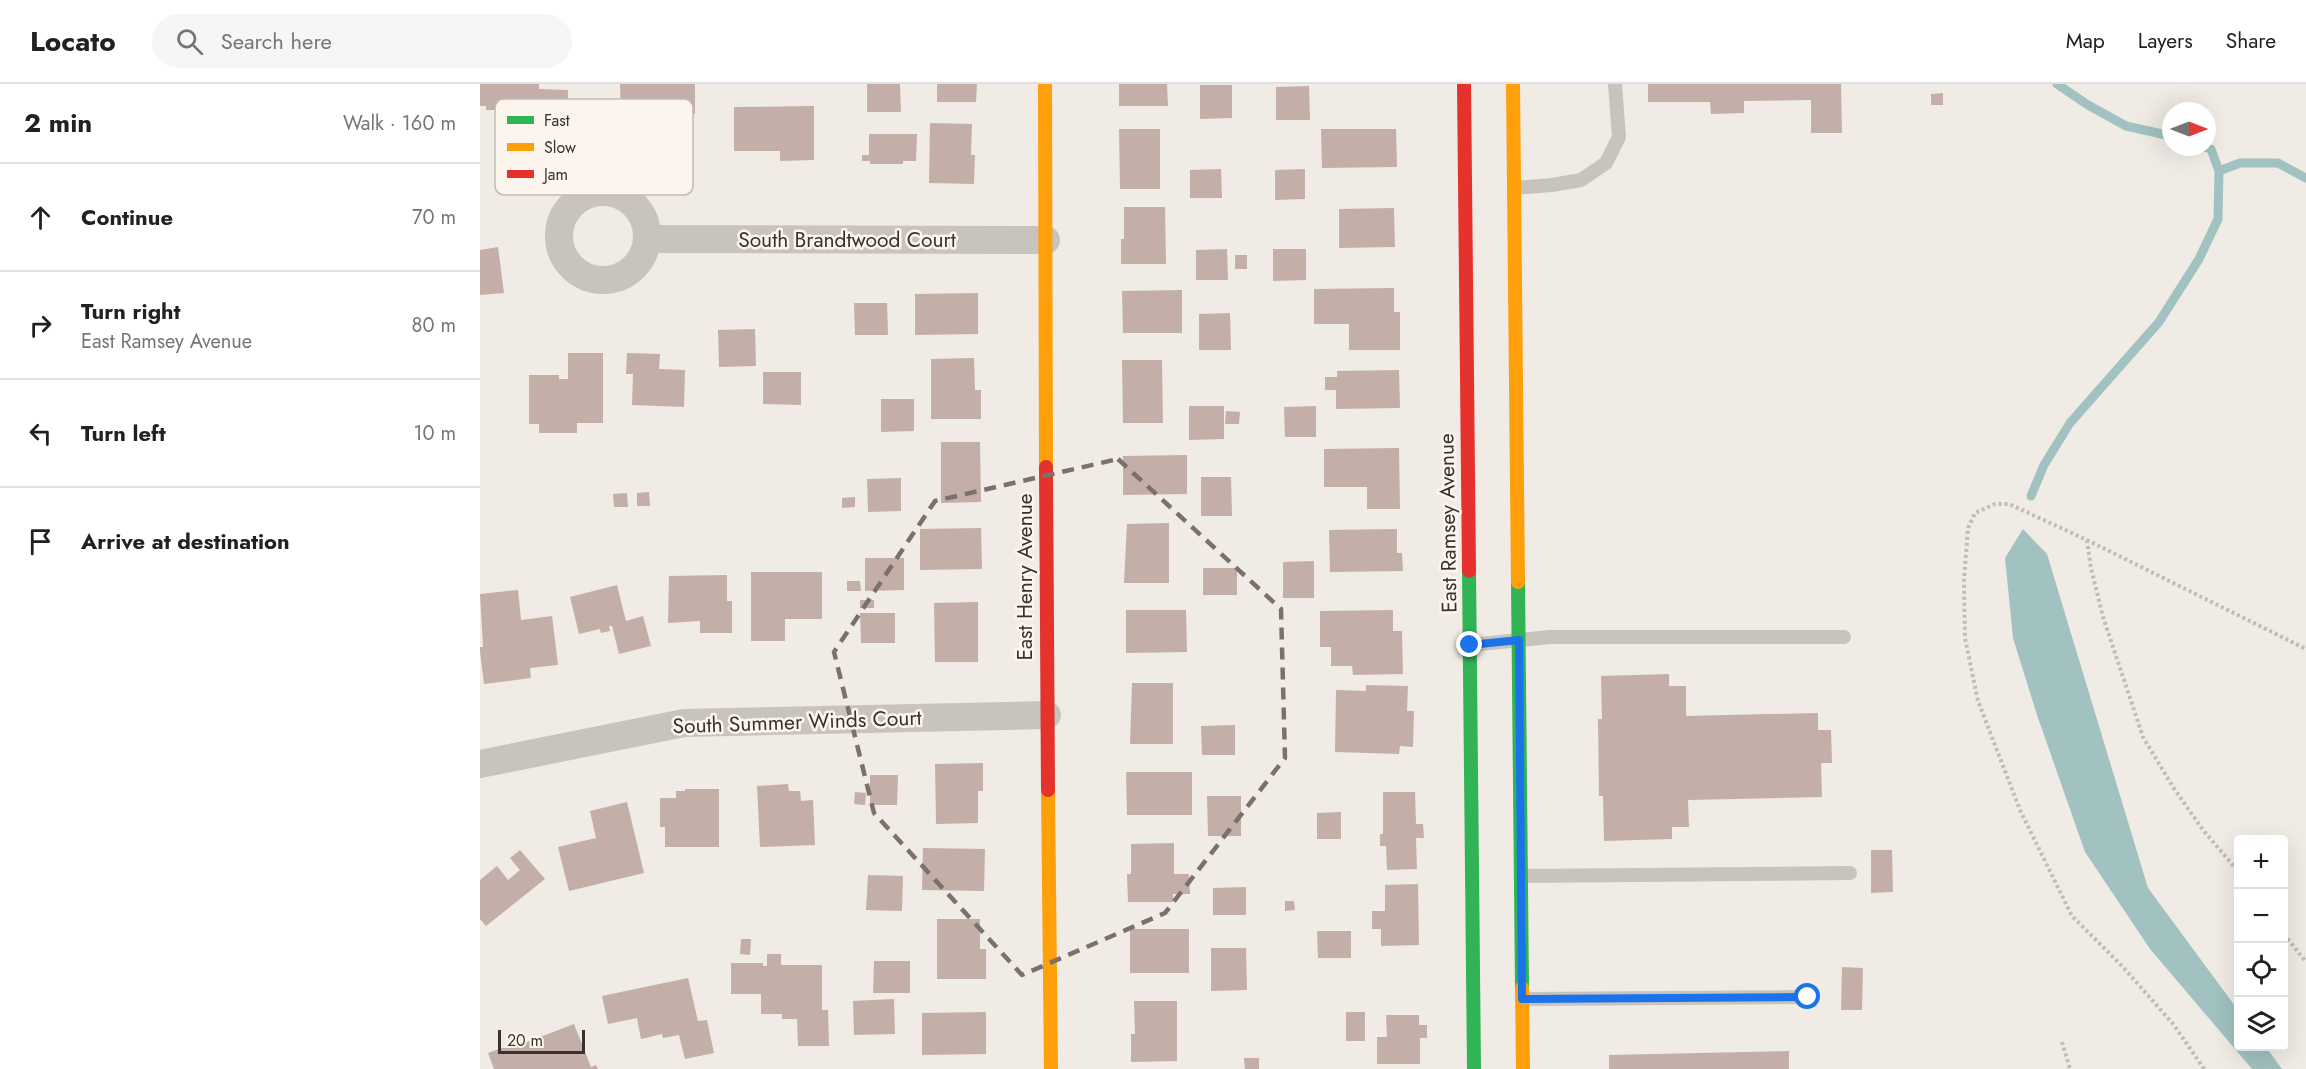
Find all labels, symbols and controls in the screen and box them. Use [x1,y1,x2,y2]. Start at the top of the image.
search box [152,14,572,68]
text: Locato [30,21,116,62]
icon: search [173,25,206,58]
text: Search here [221,25,332,57]
text: Map [2066,26,2105,56]
text: Layers [2138,26,2193,56]
text: Share [2226,26,2276,56]
legend [495,99,693,195]
north arrow [2162,102,2216,156]
text: 2 min [24,104,92,142]
text: Walk · 160 m [343,109,456,138]
text: Fast [544,109,570,132]
text: Slow [544,136,576,159]
text: Jam [542,163,568,186]
icon: ahead [24,201,57,234]
text: Continue [81,201,173,233]
text: 70 m [412,203,456,232]
street label: South Brandtwood Court [738,225,956,255]
text: Turn right [81,295,181,327]
icon: right [24,309,57,342]
text: 80 m [411,311,456,340]
text: East Ramsey Avenue [81,327,252,356]
icon: left [24,417,57,450]
text: Turn left [81,417,166,449]
text: 10 m [413,419,456,448]
street label: East Ramsey Avenue [1431,433,1465,613]
street label: East Henry Avenue [1010,493,1040,661]
icon: arrive [24,525,57,558]
text: Arrive at destination [81,525,290,557]
route end [1456,631,1482,657]
street label: South Summer Winds Court [672,703,922,741]
map controls [2234,835,2288,1051]
button: + [2234,835,2288,889]
button: − [2234,889,2288,943]
button: locate [2234,943,2288,997]
route start [1794,983,1820,1009]
button: layers [2234,997,2288,1051]
scale bar [498,1027,585,1054]
text: 20 m [507,1029,543,1052]

